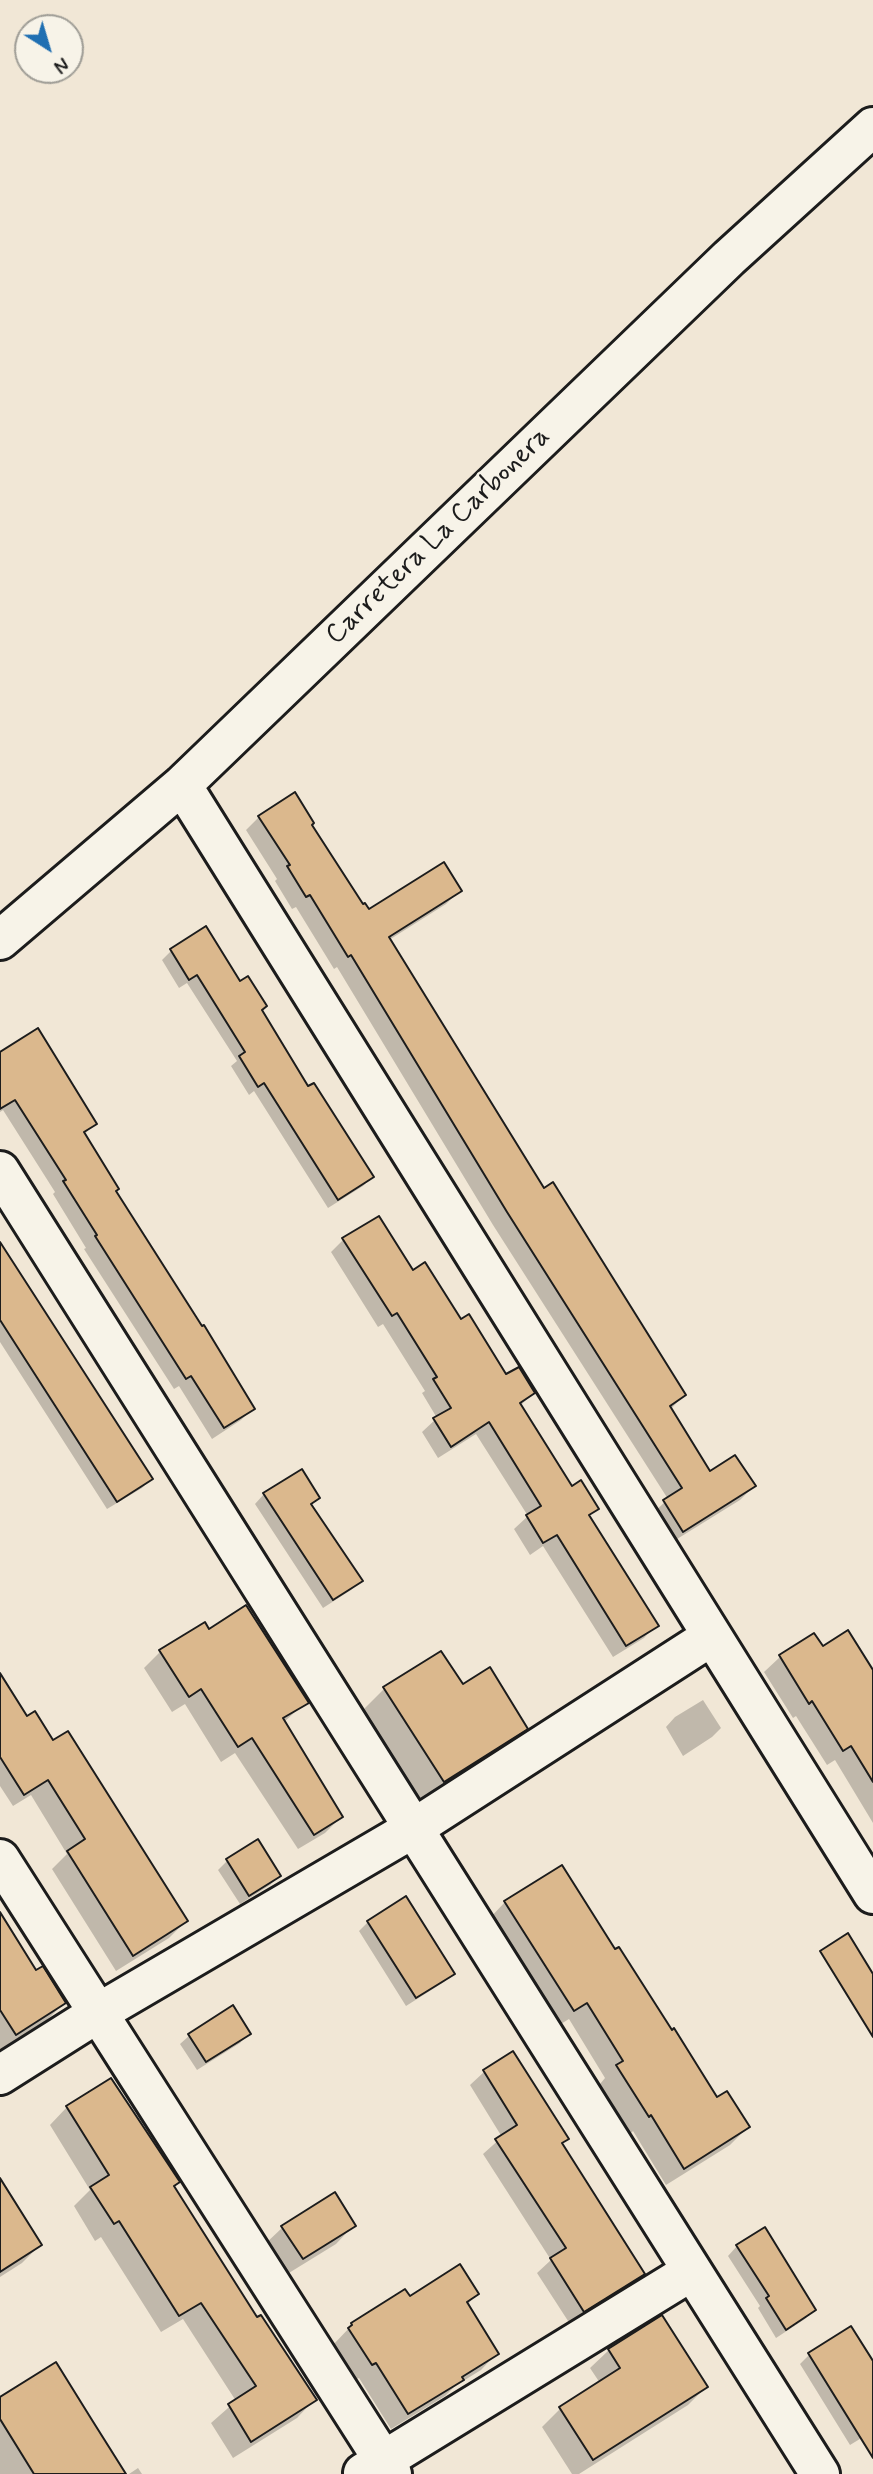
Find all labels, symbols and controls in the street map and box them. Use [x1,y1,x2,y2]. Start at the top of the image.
north arrow [14,14,84,84]
text: N [48,51,73,78]
street label: Carretera La Carbonera [320,421,558,653]

